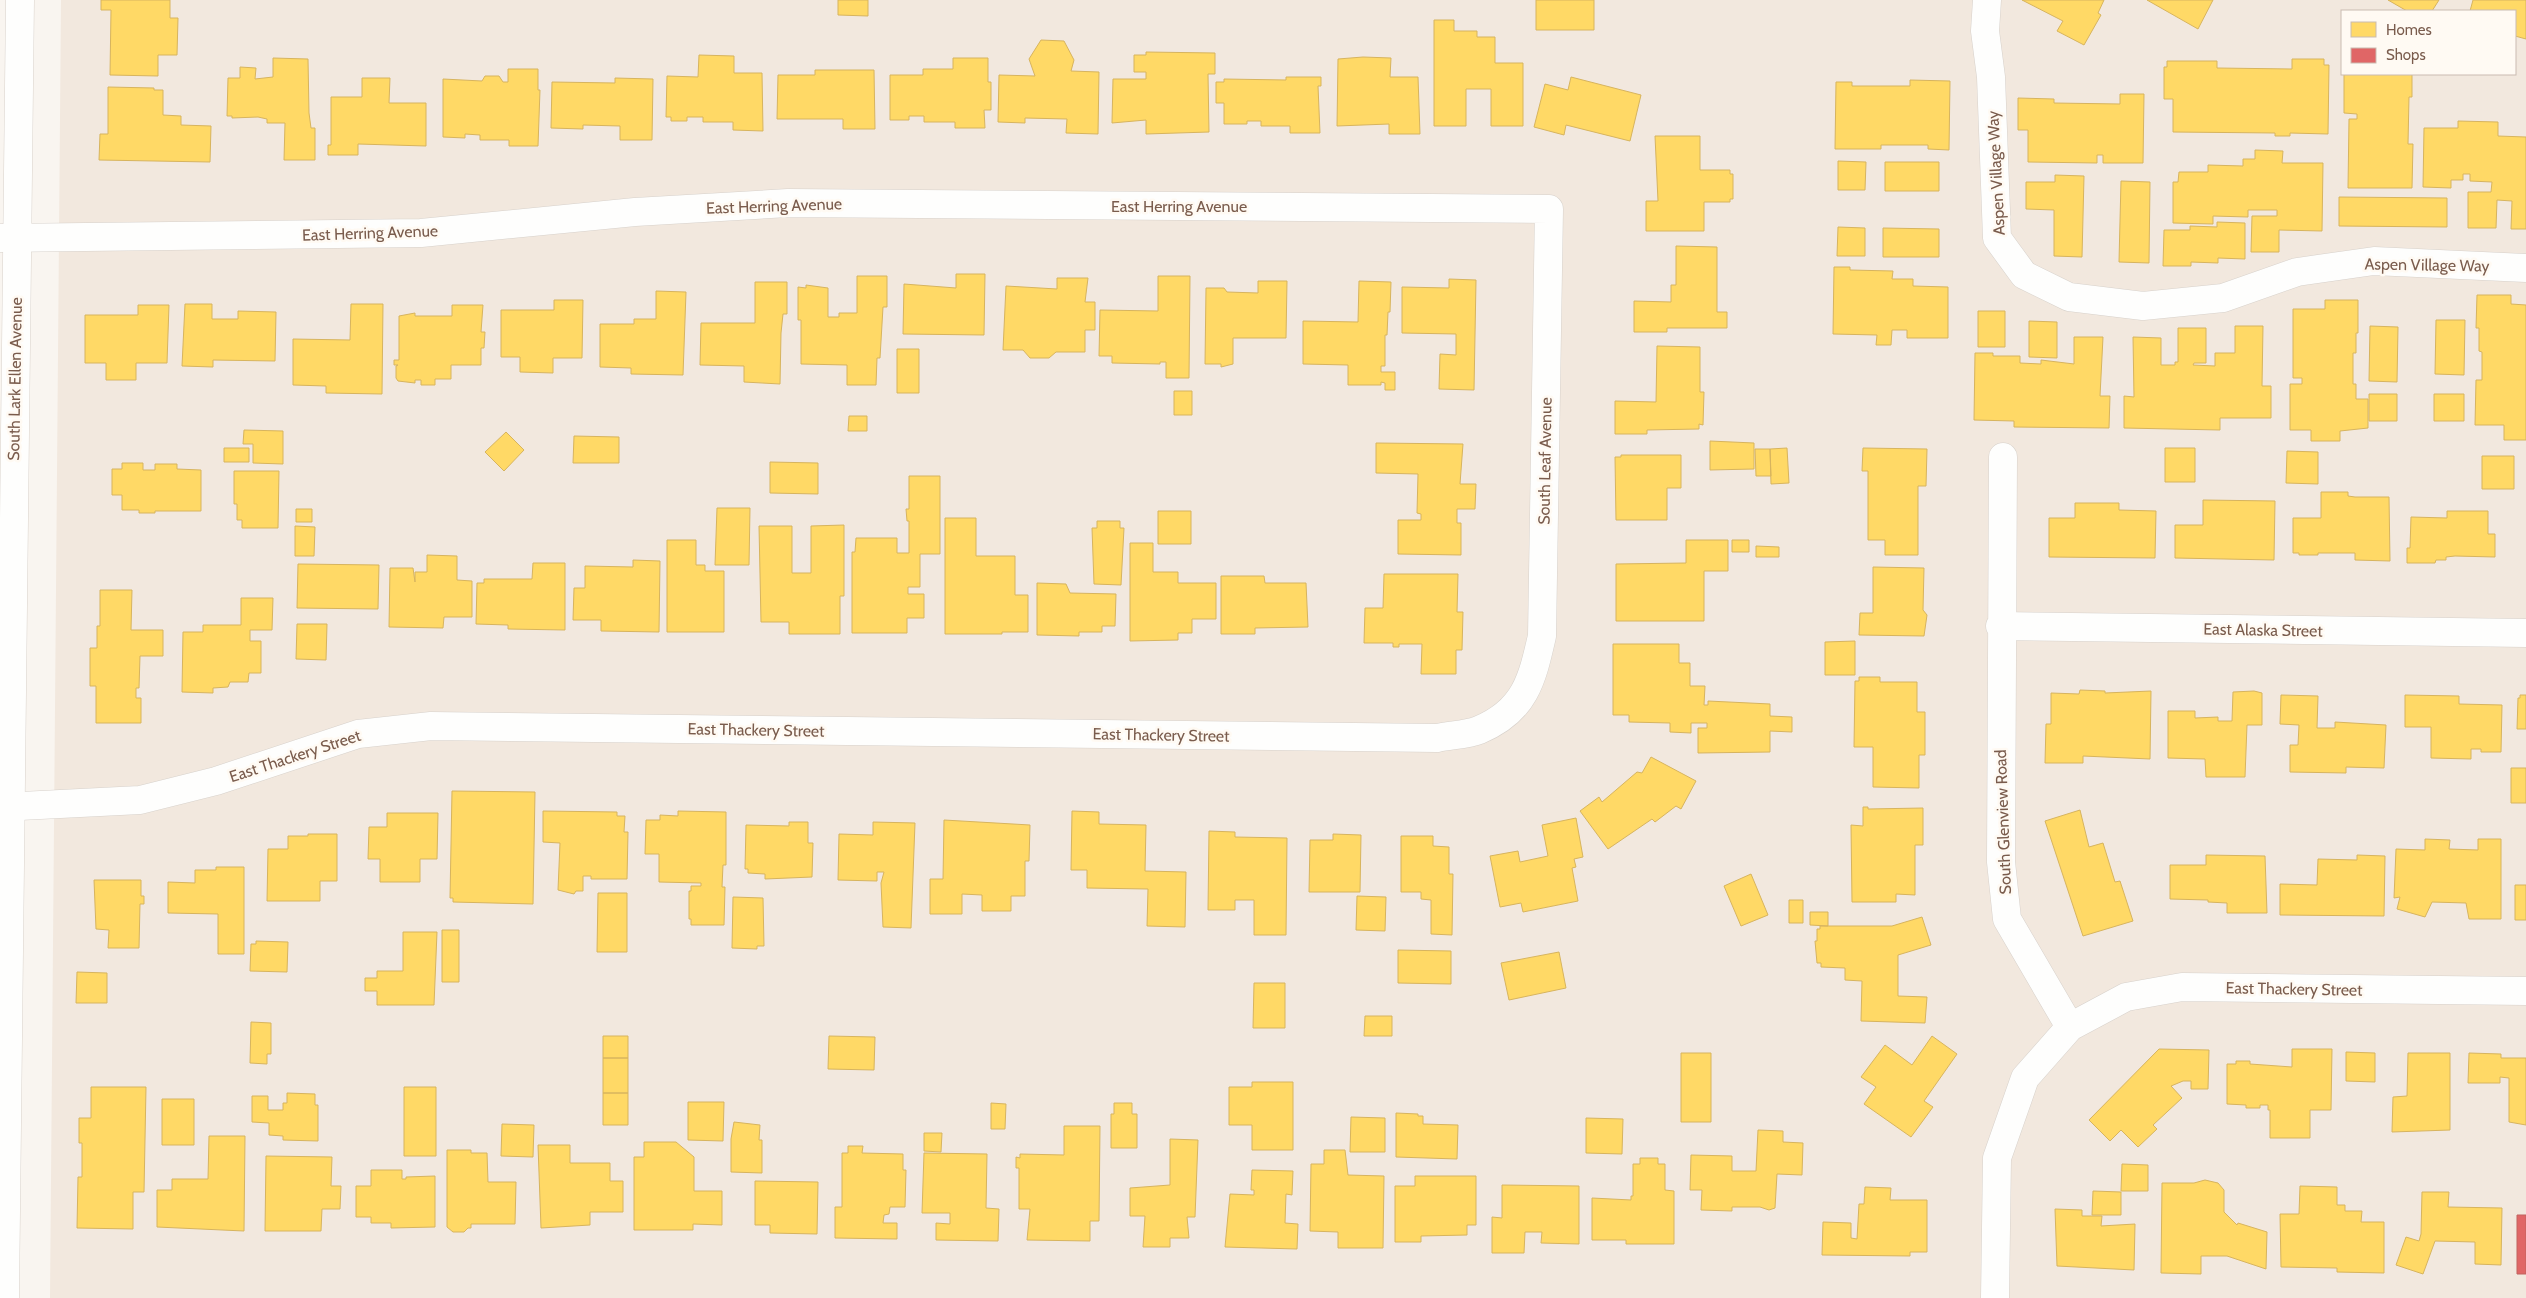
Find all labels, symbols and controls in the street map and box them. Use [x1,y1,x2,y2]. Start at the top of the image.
legend [2341,10,2516,75]
text: Homes [2386,21,2432,39]
text: Shops [2386,46,2426,64]
street label: Aspen Village Way [1983,110,2009,236]
street label: East Herring Avenue [706,194,842,218]
street label: East Herring Avenue [1111,197,1247,216]
street label: East Herring Avenue [302,221,438,245]
street label: Aspen Village Way [2364,254,2490,276]
street label: South Lark Ellen Avenue [4,297,26,461]
street label: South Leaf Avenue [1534,397,1556,525]
street label: East Alaska Street [2203,619,2323,641]
street label: East Thackery Street [687,719,825,741]
street label: East Thackery Street [1092,724,1230,746]
street label: East Thackery Street [227,726,364,786]
street label: South Glenview Road [1991,749,2015,895]
street label: East Thackery Street [2225,978,2363,1000]

